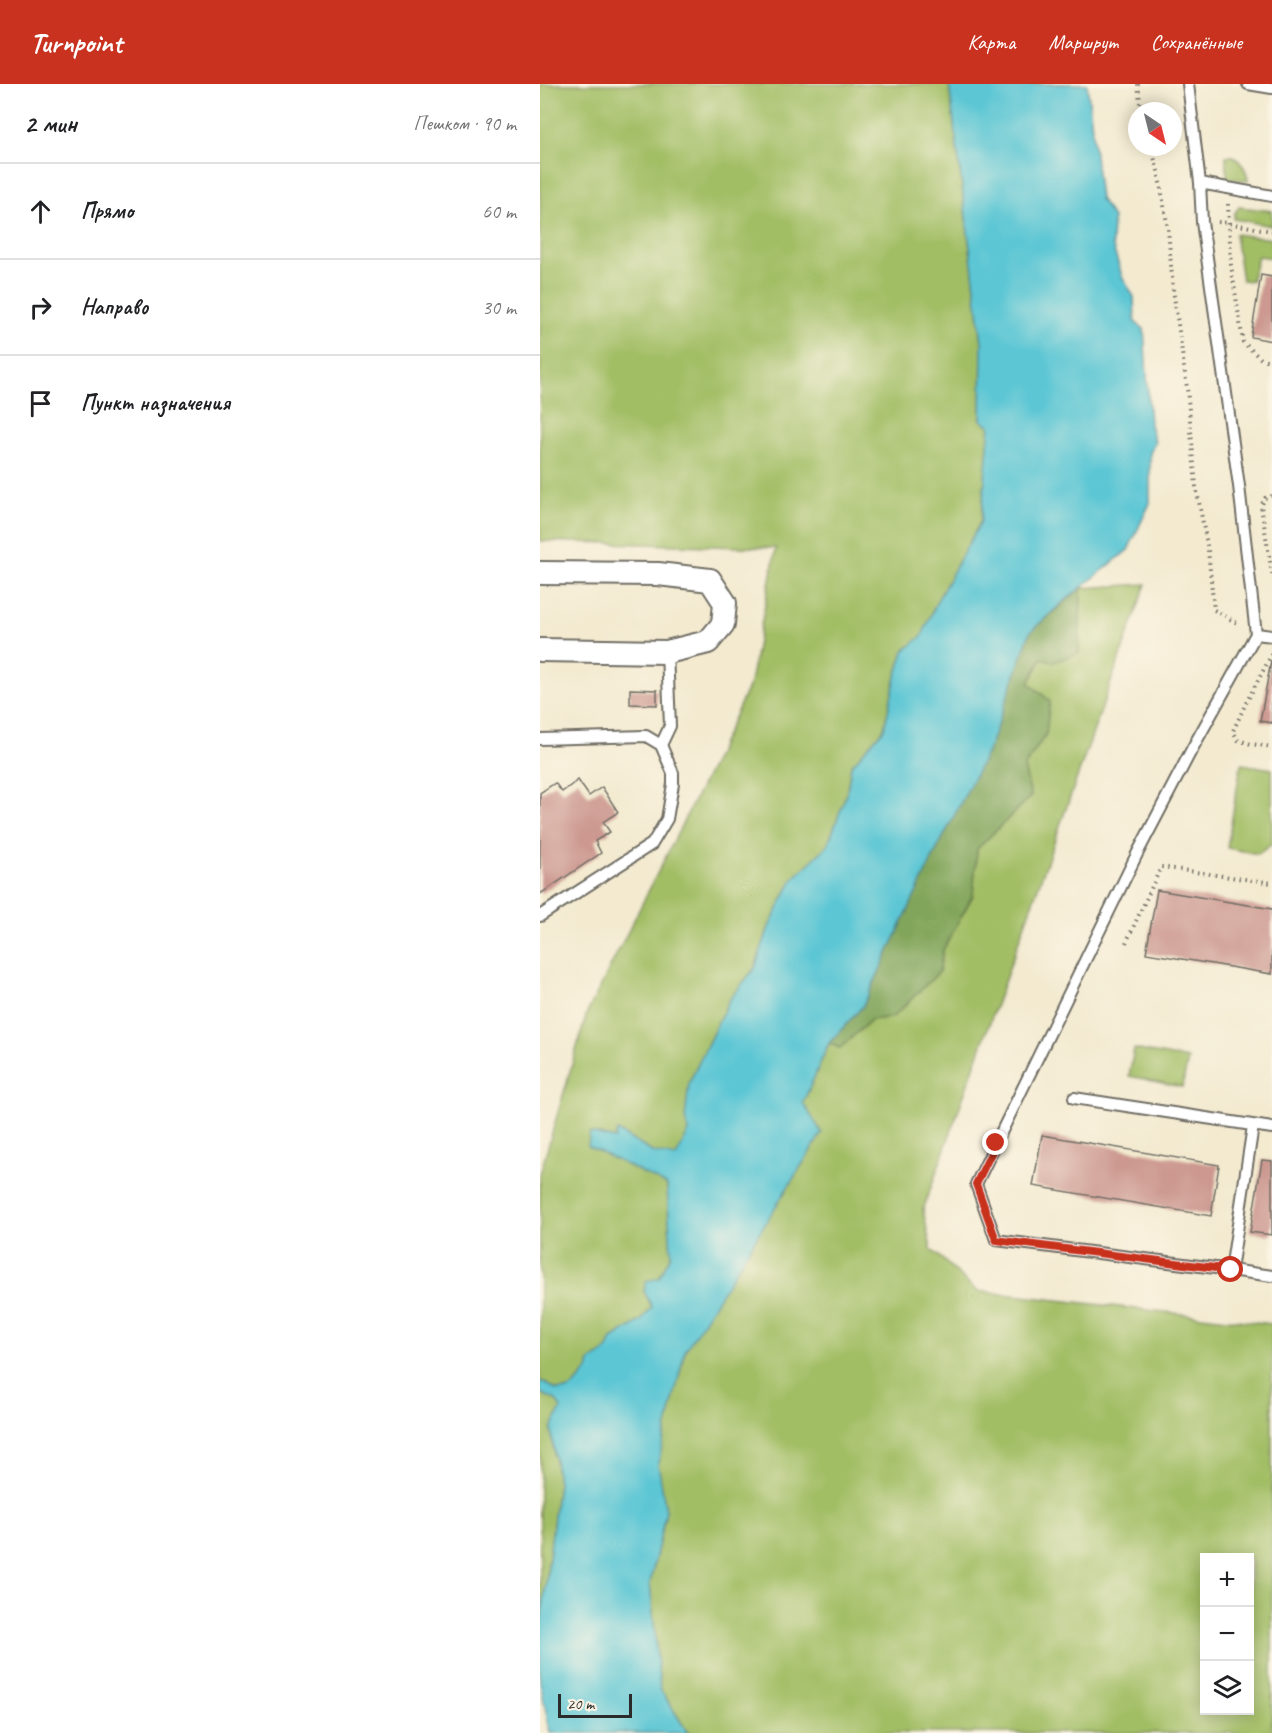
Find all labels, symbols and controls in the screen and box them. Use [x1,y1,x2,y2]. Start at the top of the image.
text: Turnpoint [30,25,122,60]
text: Карта [967,29,1016,55]
text: Маршрут [1049,29,1118,55]
text: Сохранённые [1151,29,1242,55]
north arrow [1128,102,1182,156]
text: 2 мин [24,107,77,140]
text: Пешком · 90 m [413,111,516,136]
icon: ahead [24,195,57,228]
text: Прямо [81,197,133,225]
text: 60 m [482,199,516,224]
icon: right [24,291,57,324]
text: Направо [81,293,148,321]
text: 30 m [482,295,516,320]
icon: arrive [24,387,57,420]
text: Пункт назначения [81,389,230,417]
route end [982,1129,1008,1155]
route start [1217,1256,1243,1282]
map controls [1200,1553,1254,1715]
button: + [1200,1553,1254,1607]
button: − [1200,1607,1254,1661]
button: layers [1200,1661,1254,1715]
scale bar [558,1691,632,1718]
text: 20 m [567,1694,594,1714]

